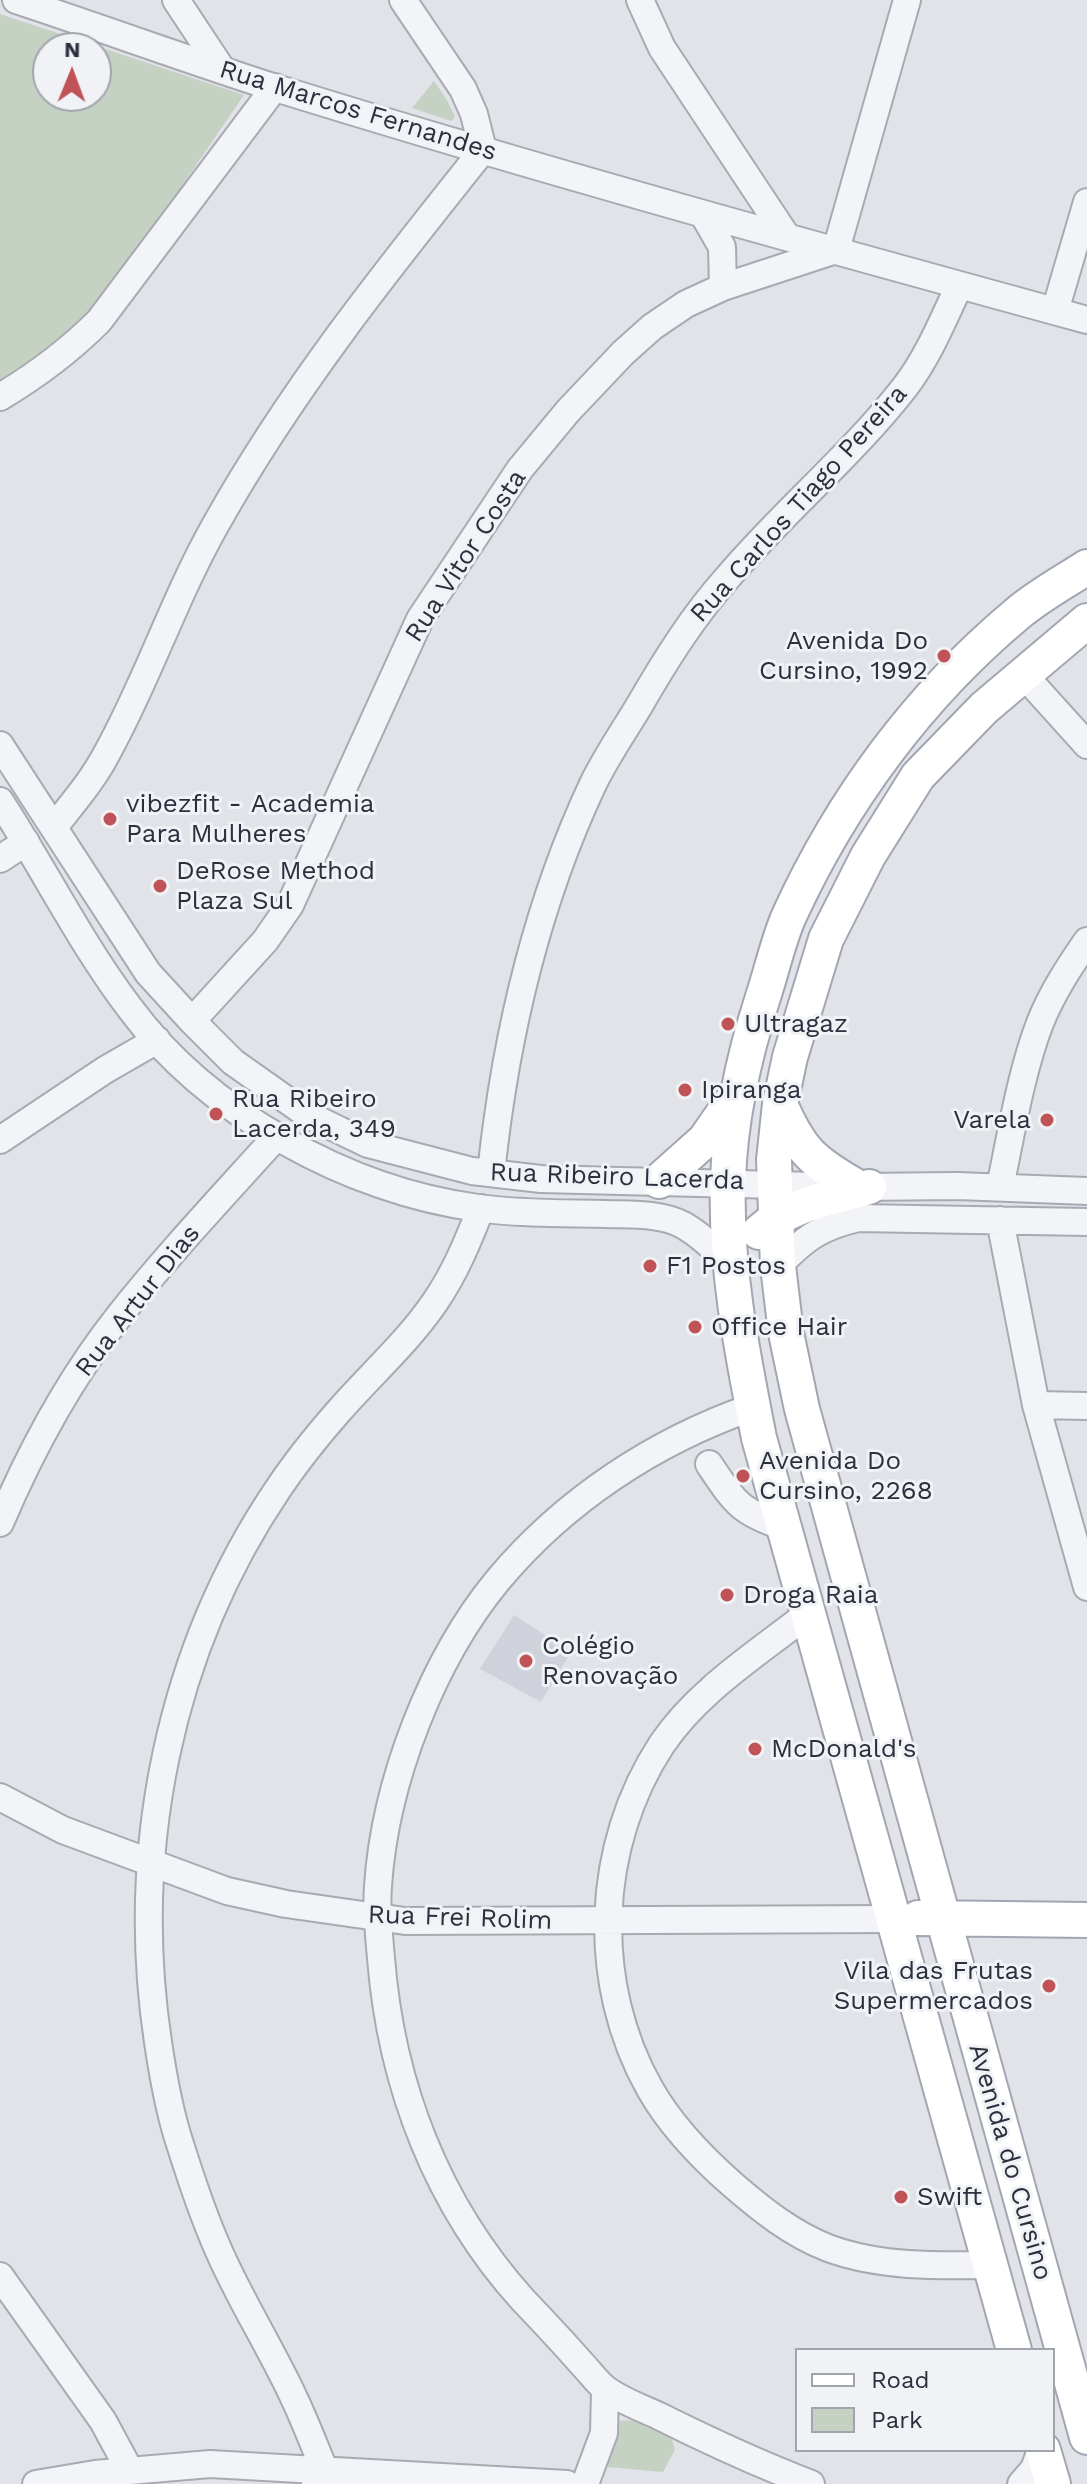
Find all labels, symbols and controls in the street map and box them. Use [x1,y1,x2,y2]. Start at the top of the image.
north arrow [32,32,112,112]
text: N [64,37,81,62]
street label: Rua Marcos Fernandes [216,54,500,168]
street label: Rua Carlos Tiago Pereira [684,379,914,629]
street label: Rua Vitor Costa [399,464,533,648]
place label: Avenida Do Cursino, 1992 [759,625,928,686]
marker: Avenida Do Cursino, 1992 [935,647,953,665]
place label: vibezfit - Academia Para Mulheres [126,788,375,850]
marker: vibezfit - Academia Para Mulheres [101,810,119,828]
place label: DeRose Method Plaza Sul [176,855,375,916]
marker: DeRose Method Plaza Sul [151,877,169,895]
place label: Ultragaz [744,1008,848,1040]
marker: Ultragaz [719,1015,737,1033]
place label: Ipiranga [701,1074,801,1106]
marker: Ipiranga [676,1081,694,1099]
place label: Rua Ribeiro Lacerda, 349 [232,1083,396,1144]
place label: Varela [953,1104,1031,1136]
marker: Rua Ribeiro Lacerda, 349 [207,1105,225,1123]
marker: Varela [1038,1111,1056,1129]
street label: Rua Ribeiro Lacerda [489,1157,745,1197]
street label: Rua Artur Dias [69,1219,207,1383]
place label: F1 Postos [666,1250,786,1282]
marker: F1 Postos [641,1257,659,1275]
place label: Office Hair [711,1311,847,1343]
marker: Office Hair [686,1318,704,1336]
place label: Avenida Do Cursino, 2268 [759,1445,933,1506]
marker: Avenida Do Cursino, 2268 [734,1467,752,1485]
place label: Droga Raia [743,1579,878,1611]
marker: Droga Raia [718,1586,736,1604]
place label: Colégio Renovação [542,1630,678,1692]
marker: Colégio Renovação [517,1652,535,1670]
place label: McDonald's [771,1733,916,1765]
marker: McDonald's [746,1740,764,1758]
street label: Rua Frei Rolim [367,1899,553,1937]
place label: Vila das Frutas Supermercados [834,1955,1033,2016]
marker: Vila das Frutas Supermercados [1040,1977,1058,1995]
street label: Avenida do Cursino [961,2040,1059,2284]
place label: Swift [917,2181,982,2213]
marker: Swift [892,2188,910,2206]
legend [795,2348,1055,2452]
text: Road [871,2366,930,2394]
text: Park [871,2406,923,2434]

